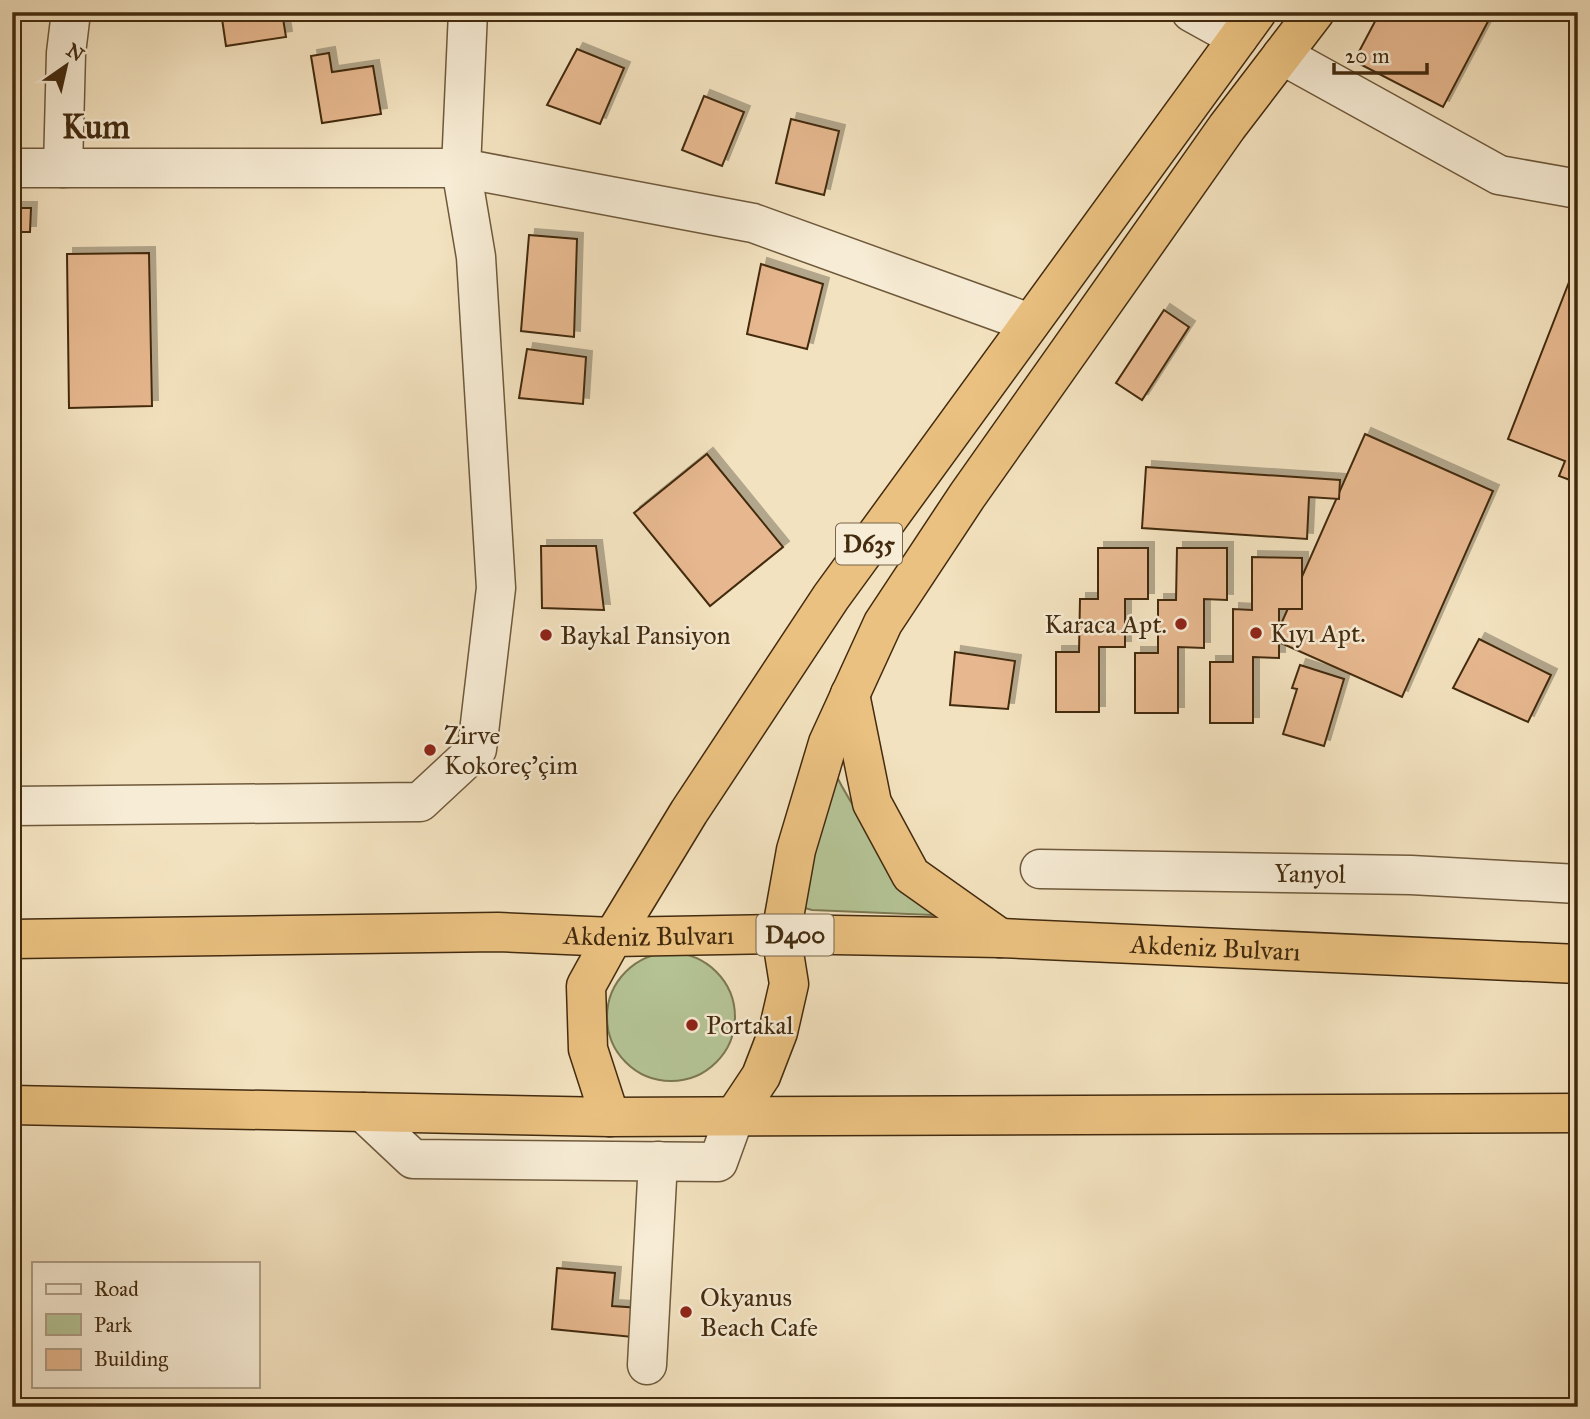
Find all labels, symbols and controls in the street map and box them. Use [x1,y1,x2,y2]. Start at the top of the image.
north arrow [32,32,102,102]
scale bar [1334,32,1427,76]
text: N [62,38,88,66]
text: 20 m [1345,43,1390,69]
district label: Kum [62,107,130,147]
road number: D635 [836,524,902,564]
place label: Karaca Apt. [1044,608,1167,640]
marker: Karaca Apt. [1173,616,1189,632]
place label: Kıyı Apt. [1270,617,1366,649]
place label: Baykal Pansiyon [560,619,731,651]
marker: Kıyı Apt. [1248,625,1264,641]
marker: Baykal Pansiyon [538,627,554,643]
place label: Zirve Kokoreç'çim [444,719,578,781]
marker: Zirve Kokoreç'çim [422,742,438,758]
street label: Yanyol [1274,857,1346,890]
road number: D400 [756,915,834,956]
street label: Akdeniz Bulvarı [562,919,734,953]
street label: Akdeniz Bulvarı [1129,928,1301,968]
place label: Portakal [706,1009,794,1041]
marker: Portakal [684,1017,700,1033]
legend [32,1262,259,1388]
text: Road [94,1276,139,1302]
place label: Okyanus Beach Cafe [700,1281,818,1343]
marker: Okyanus Beach Cafe [678,1304,694,1320]
text: Park [94,1312,132,1338]
text: Building [94,1346,168,1372]

